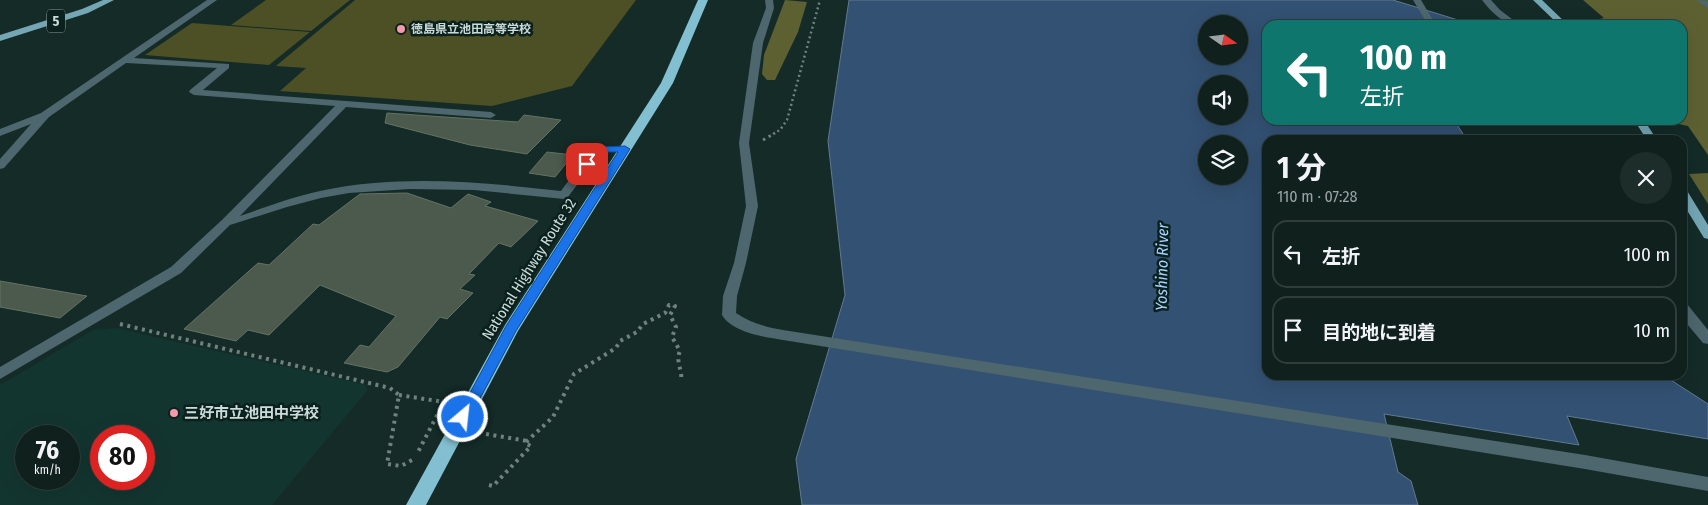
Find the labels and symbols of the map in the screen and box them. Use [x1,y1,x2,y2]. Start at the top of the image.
road number: 5 [47,10,65,32]
north arrow [1198,15,1248,65]
place label: 徳島県立池田高等学校 [411,22,531,36]
marker: 徳島県立池田高等学校 [395,23,407,35]
pin [566,143,608,185]
street label: National Highway Route 32 [478,195,580,343]
water label: Yoshino River [1152,222,1172,311]
position arrow [436,390,488,442]
place label: 三好市立池田中学校 [184,404,319,422]
marker: 三好市立池田中学校 [168,407,180,419]
speed limit sign: 80 [90,425,155,490]

